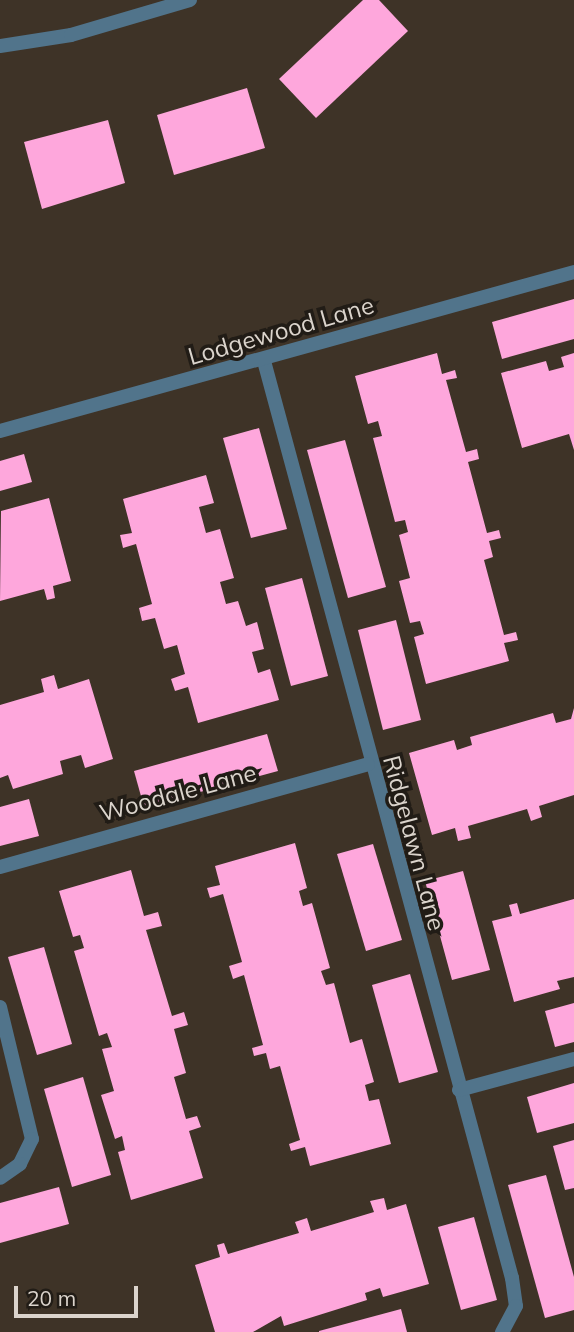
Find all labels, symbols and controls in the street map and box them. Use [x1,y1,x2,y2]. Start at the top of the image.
street label: Lodgewood Lane [185,291,377,371]
street label: Ridgelawn Lane [377,752,451,934]
street label: Woodale Lane [96,758,260,828]
scale bar [18,1272,142,1316]
text: 20 m [27,1285,76,1311]

